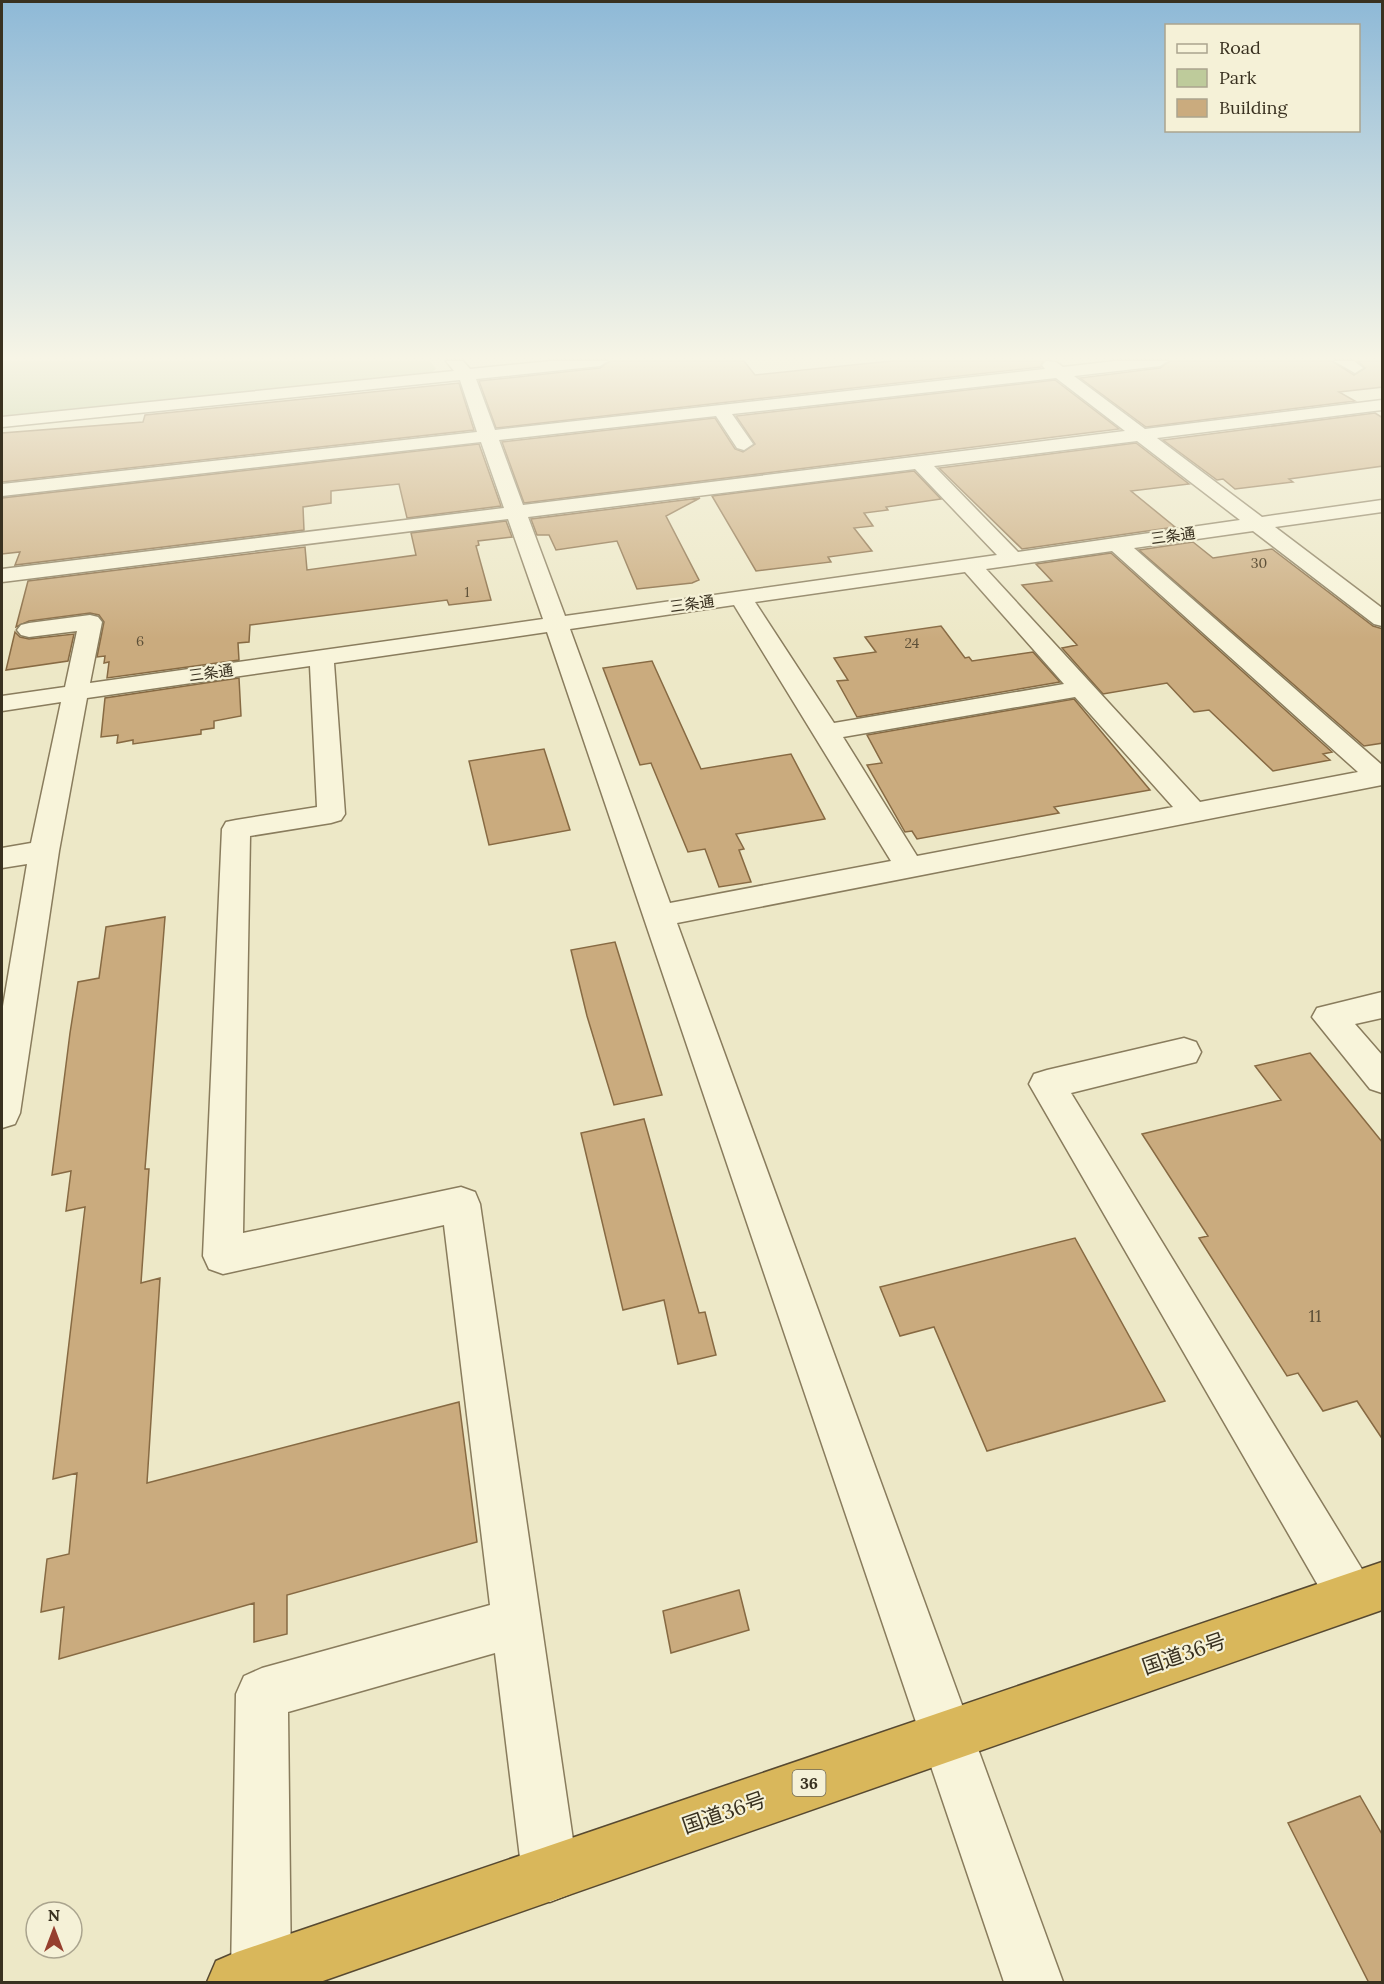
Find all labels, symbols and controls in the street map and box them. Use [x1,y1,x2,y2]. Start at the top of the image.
legend [1165,24,1360,132]
text: Road [1219,36,1261,59]
text: Park [1219,66,1257,89]
text: Building [1219,96,1289,119]
street label: 三条通 [1149,523,1197,548]
house number: 30 [1251,554,1267,572]
house number: 1 [464,583,470,601]
street label: 三条通 [668,591,716,616]
house number: 6 [136,632,144,650]
house number: 24 [905,634,920,652]
street label: 三条通 [187,660,235,685]
house number: 11 [1308,1304,1322,1327]
street label: 国道36号 [1138,1627,1229,1680]
road number: 36 [792,1770,826,1796]
street label: 国道36号 [678,1786,769,1839]
north arrow [24,1900,84,1960]
text: N [48,1905,60,1925]

